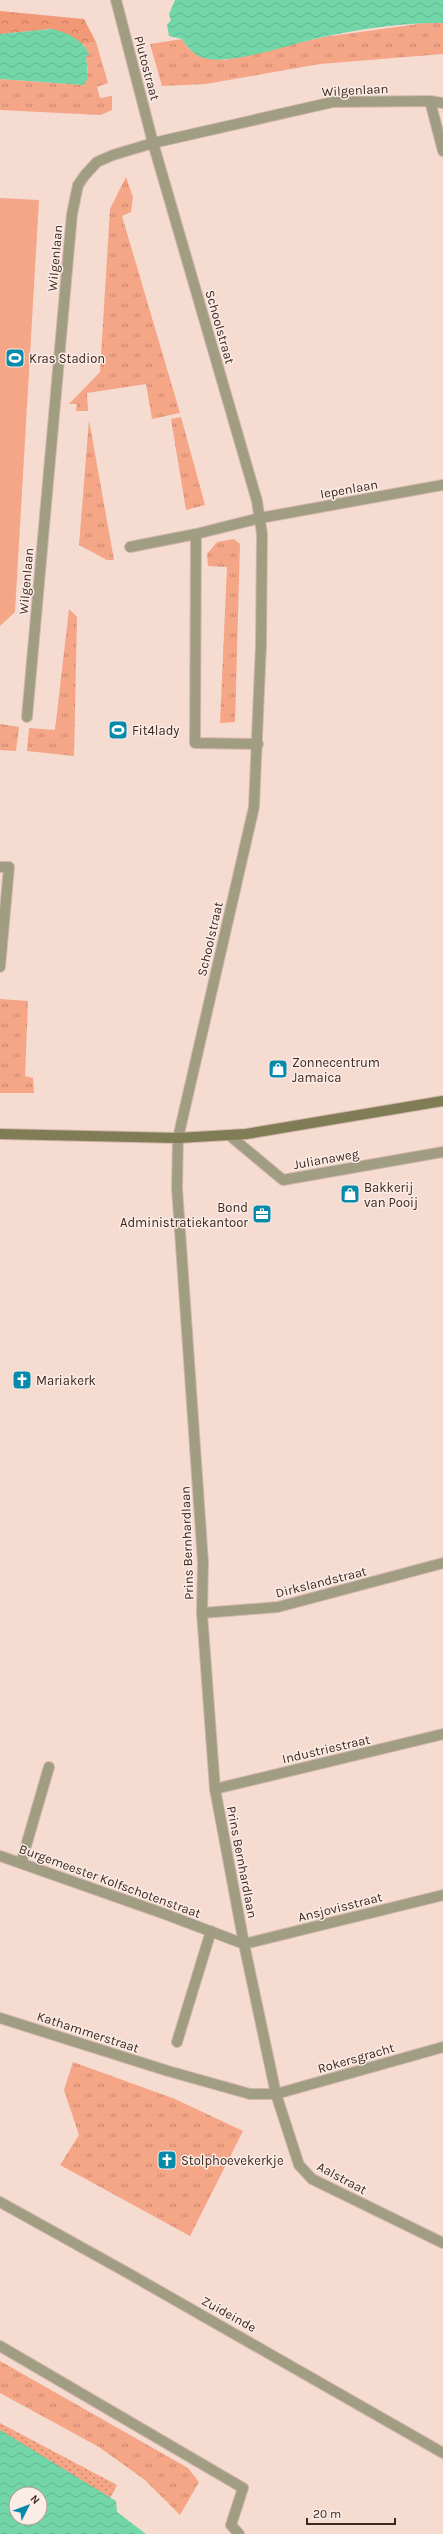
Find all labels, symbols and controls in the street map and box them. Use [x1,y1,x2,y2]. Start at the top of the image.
street label: Plutostraat [131,34,163,102]
street label: Wilgenlaan [321,81,389,99]
street label: Wilgenlaan [45,224,65,292]
street label: Schoolstraat [202,288,238,366]
sports icon: Kras Stadion [4,347,26,369]
place label: Kras Stadion [29,351,105,366]
street label: Iepenlaan [319,477,379,501]
street label: Wilgenlaan [16,547,36,615]
sports icon: Fit4lady [107,719,129,741]
place label: Fit4lady [132,723,179,738]
street label: Schoolstraat [194,900,226,978]
place label: Zonnecentrum Jamaica [292,1055,380,1085]
shop icon: Zonnecentrum Jamaica [267,1058,289,1080]
street label: Julianaweg [292,1146,361,1172]
place label: Bakkerij van Pooij [364,1180,418,1210]
shop icon: Bakkerij van Pooij [339,1183,361,1205]
place label: Bond Administratiekantoor [120,1200,248,1230]
office icon: Bond Administratiekantoor [251,1203,273,1225]
church icon: Mariakerk [11,1369,33,1391]
place label: Mariakerk [36,1373,96,1388]
street label: Prins Bernhardlaan [178,1486,196,1600]
street label: Dirkslandstraat [274,1563,368,1601]
street label: Industriestraat [281,1732,371,1766]
street label: Prins Bernhardlaan [224,1805,260,1919]
street label: Burgemeester Kolfschotenstraat [17,1841,203,1921]
street label: Ansjovisstraat [296,1889,384,1925]
street label: Kathammerstraat [35,2008,141,2056]
street label: Rokersgracht [316,2040,396,2076]
church icon: Stolphoevekerkje [156,2149,178,2171]
place label: Stolphoevekerkje [181,2153,284,2168]
street label: Aalstraat [315,2159,369,2197]
street label: Zuideinde [199,2293,259,2335]
north arrow [8,2486,48,2526]
text: N [28,2492,43,2507]
scale bar [307,2500,395,2526]
text: 20 m [313,2507,341,2521]

